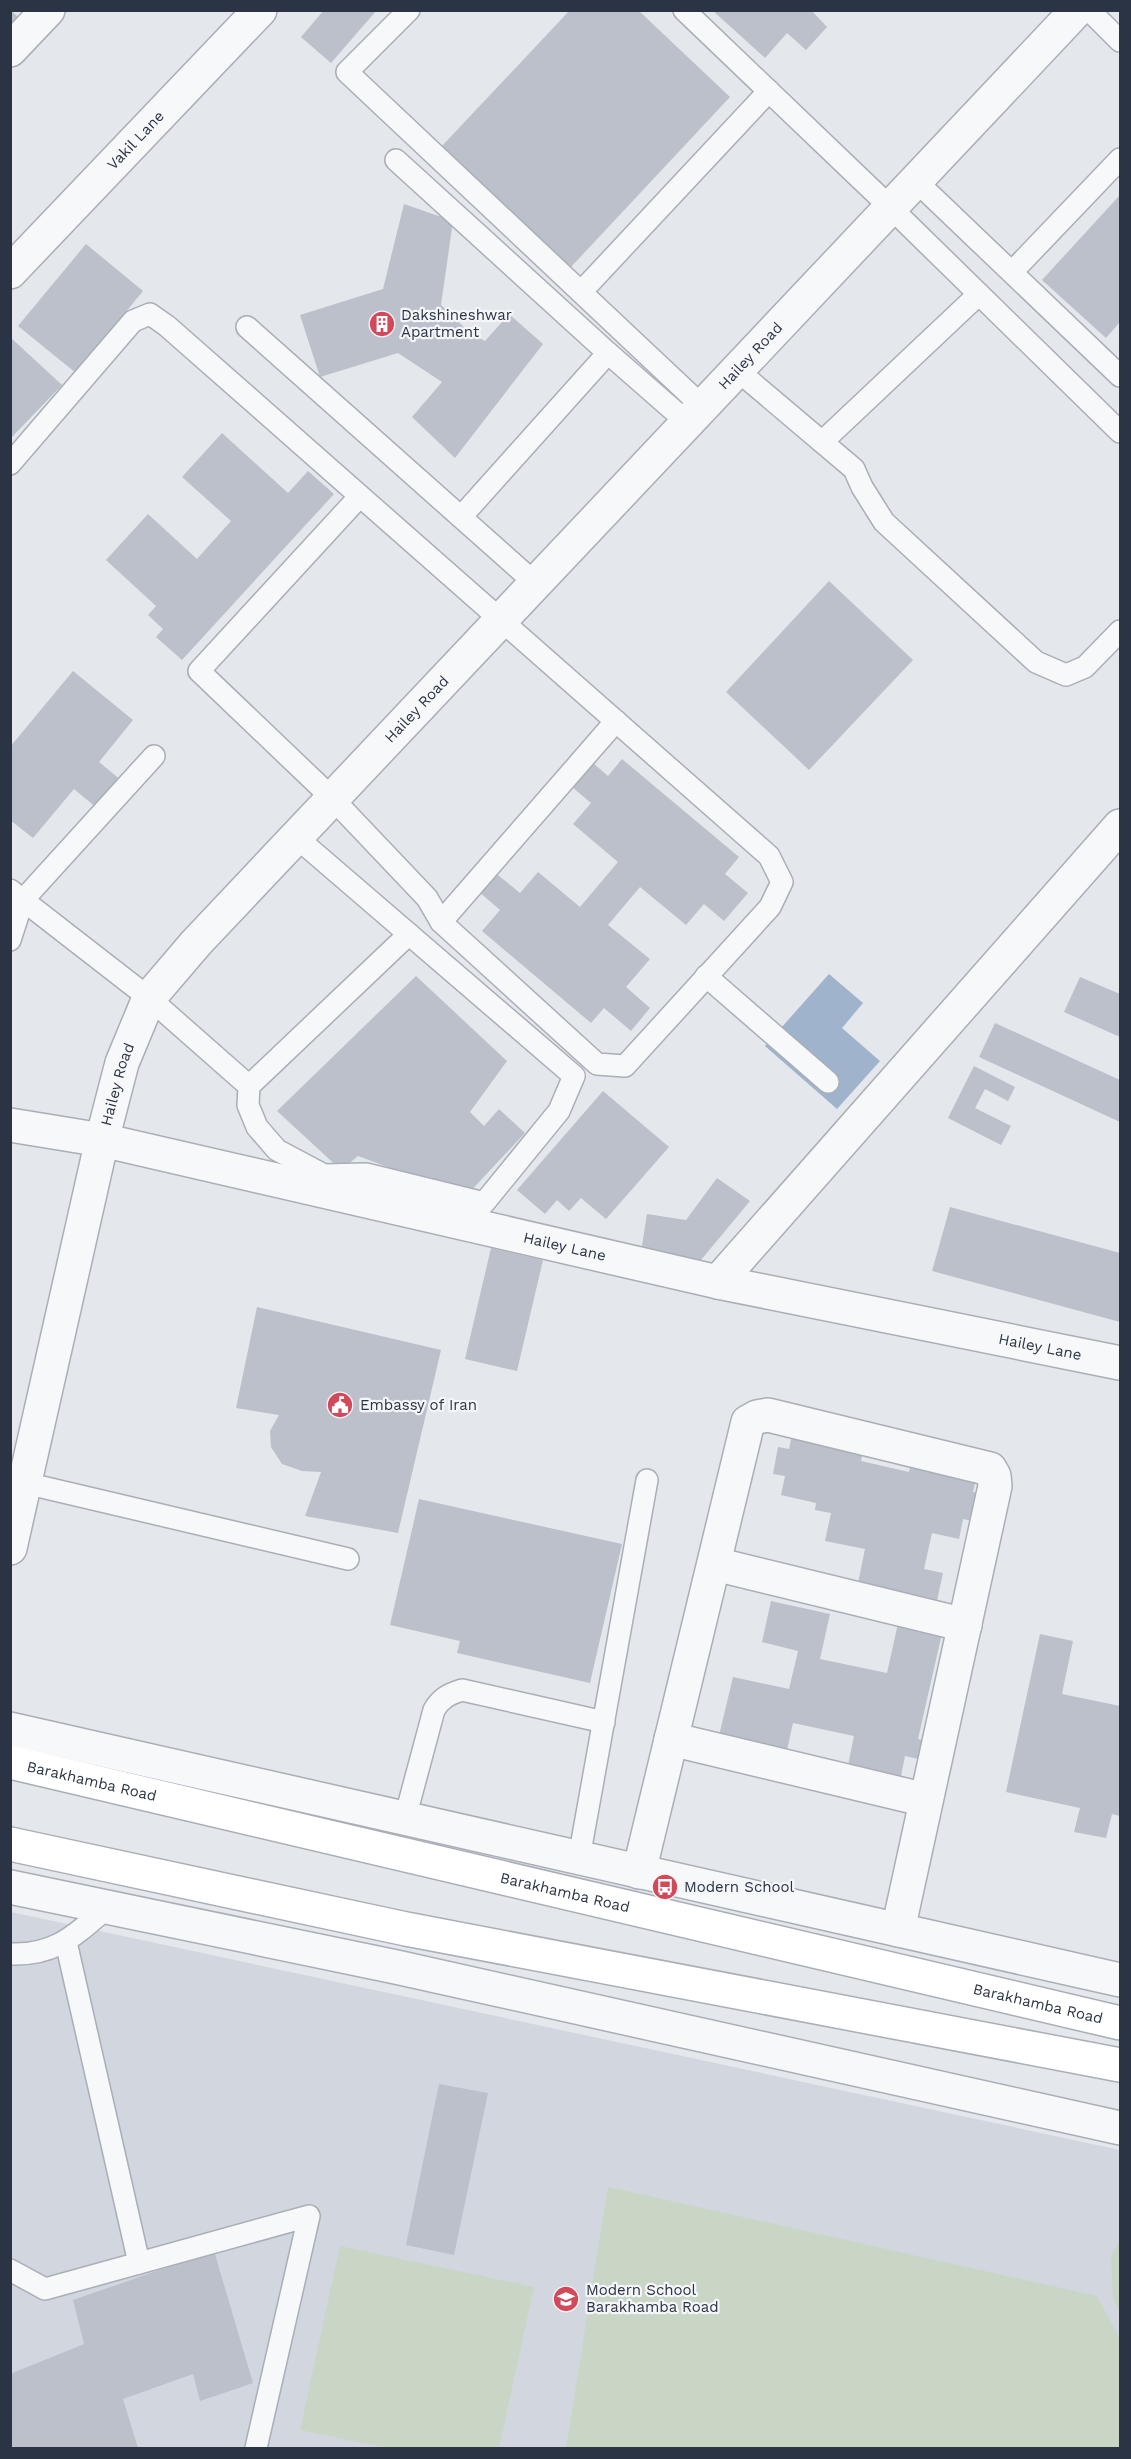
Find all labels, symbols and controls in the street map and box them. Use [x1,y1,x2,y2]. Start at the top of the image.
street label: Vakil Lane [103,107,168,173]
place label: Dakshineshwar Apartment [401,306,512,341]
building icon: Dakshineshwar Apartment [367,309,397,339]
street label: Hailey Road [714,319,786,393]
street label: Hailey Road [381,672,453,747]
street label: Hailey Road [97,1040,138,1128]
street label: Hailey Lane [522,1228,608,1265]
street label: Hailey Lane [997,1330,1083,1364]
public building icon: Embassy of Iran [325,1390,355,1420]
place label: Embassy of Iran [360,1396,477,1414]
street label: Barakhamba Road [25,1757,158,1805]
street label: Barakhamba Road [498,1869,632,1916]
bus stop icon: Modern School [650,1872,680,1902]
place label: Modern School [684,1878,795,1896]
street label: Barakhamba Road [971,1980,1105,2028]
place label: Modern School Barakhamba Road [586,2281,719,2316]
school or university icon: Modern School Barakhamba Road [551,2284,581,2314]

